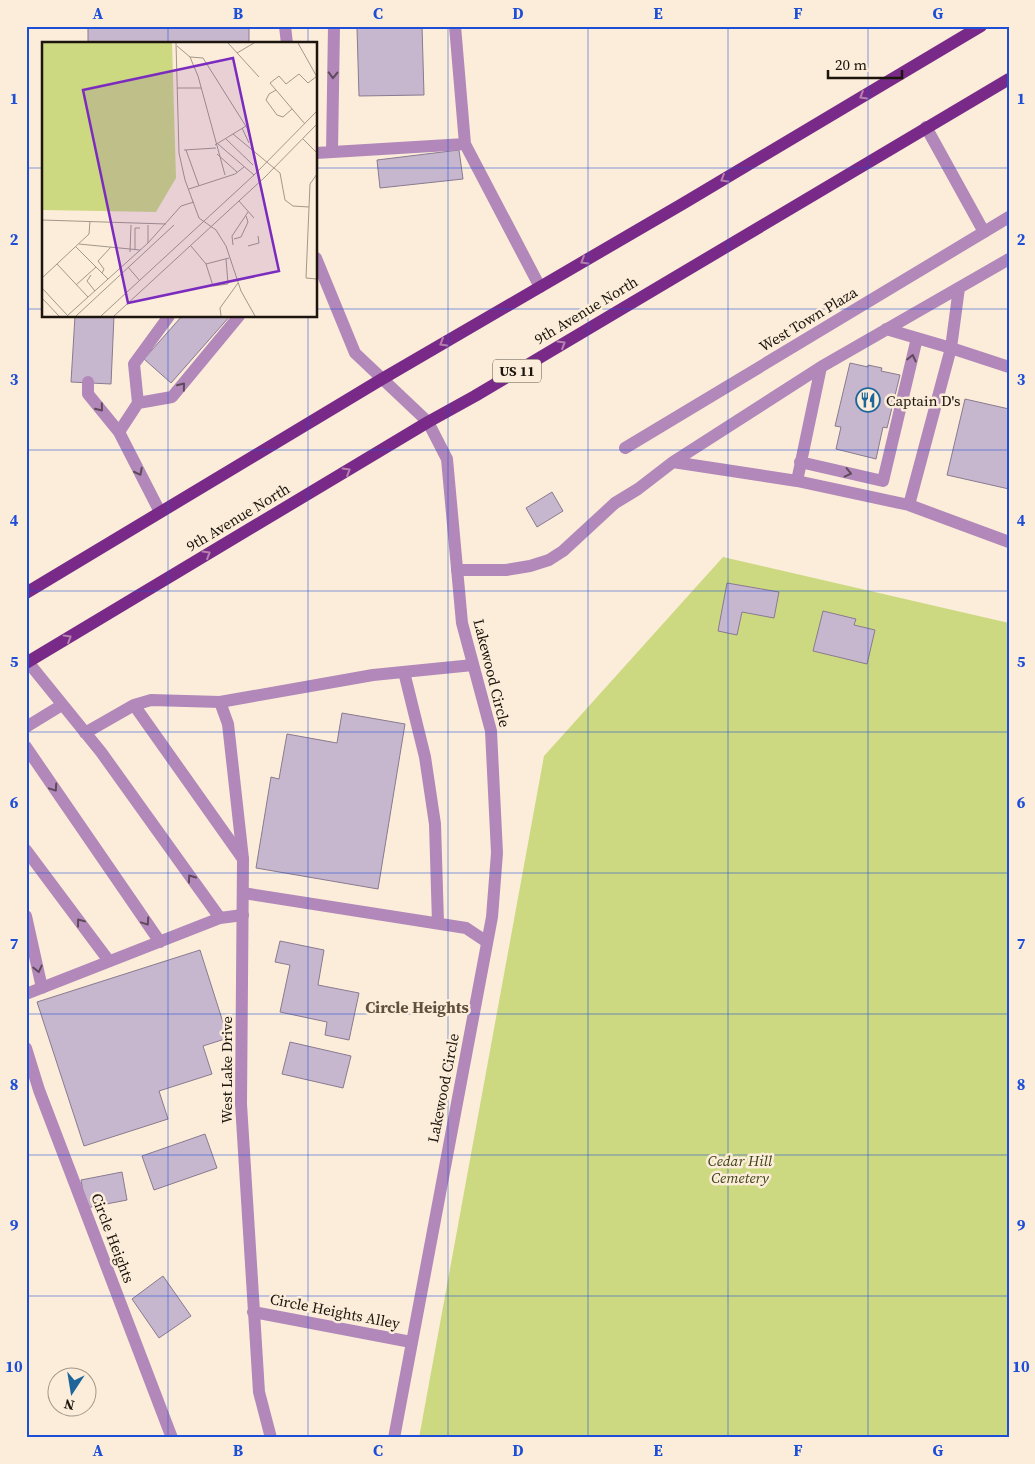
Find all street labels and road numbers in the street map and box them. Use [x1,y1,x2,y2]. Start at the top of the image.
street label: 9th Avenue North [530,271,642,349]
street label: West Town Plaza [755,281,861,357]
road number: US 11 [493,360,541,382]
street label: 9th Avenue North [182,478,294,556]
street label: Lakewood Circle [468,617,516,730]
street label: West Lake Drive [216,1016,237,1124]
street label: Lakewood Circle [422,1031,464,1144]
street label: Circle Heights [86,1190,140,1286]
street label: Circle Heights Alley [268,1288,402,1334]

